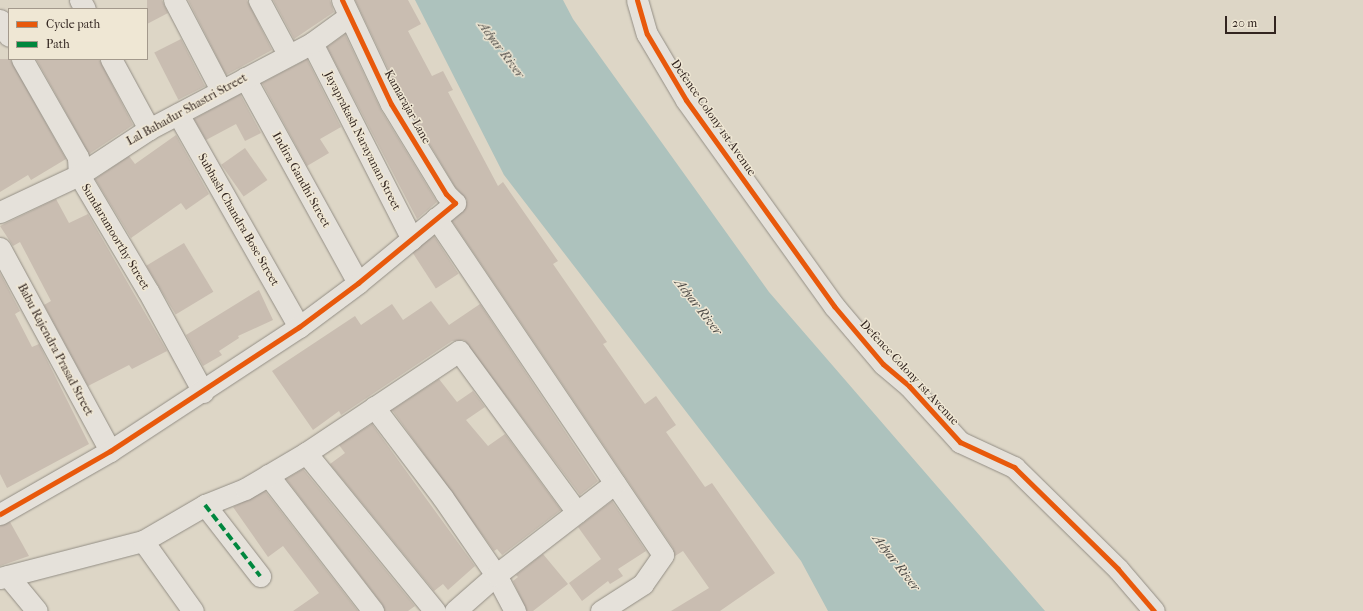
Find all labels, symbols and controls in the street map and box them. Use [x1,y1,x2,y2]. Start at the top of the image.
legend [8,8,148,60]
scale bar [1227,8,1278,34]
text: 20 m [1232,16,1257,30]
text: Cycle path [46,17,100,31]
water label: Adyar River [474,18,528,82]
text: Path [46,37,70,51]
street label: Defence Colony 1st Avenue [667,57,759,179]
street label: Kamarajar Lane [381,67,433,147]
street label: Jayaprakash Narayanan Street [321,69,403,213]
street label: Lal Bahadur Shastri Street [124,71,250,149]
street label: Indira Gandhi Street [269,130,333,230]
street label: Subhash Chandra Bose Street [194,151,282,289]
street label: Sundaramoorthy Street [78,181,152,293]
water label: Adyar River [671,276,725,338]
street label: Babu Rajendra Prasad Street [14,281,96,419]
street label: Defence Colony 1st Avenue [856,317,962,429]
water label: Adyar River [869,532,923,594]

